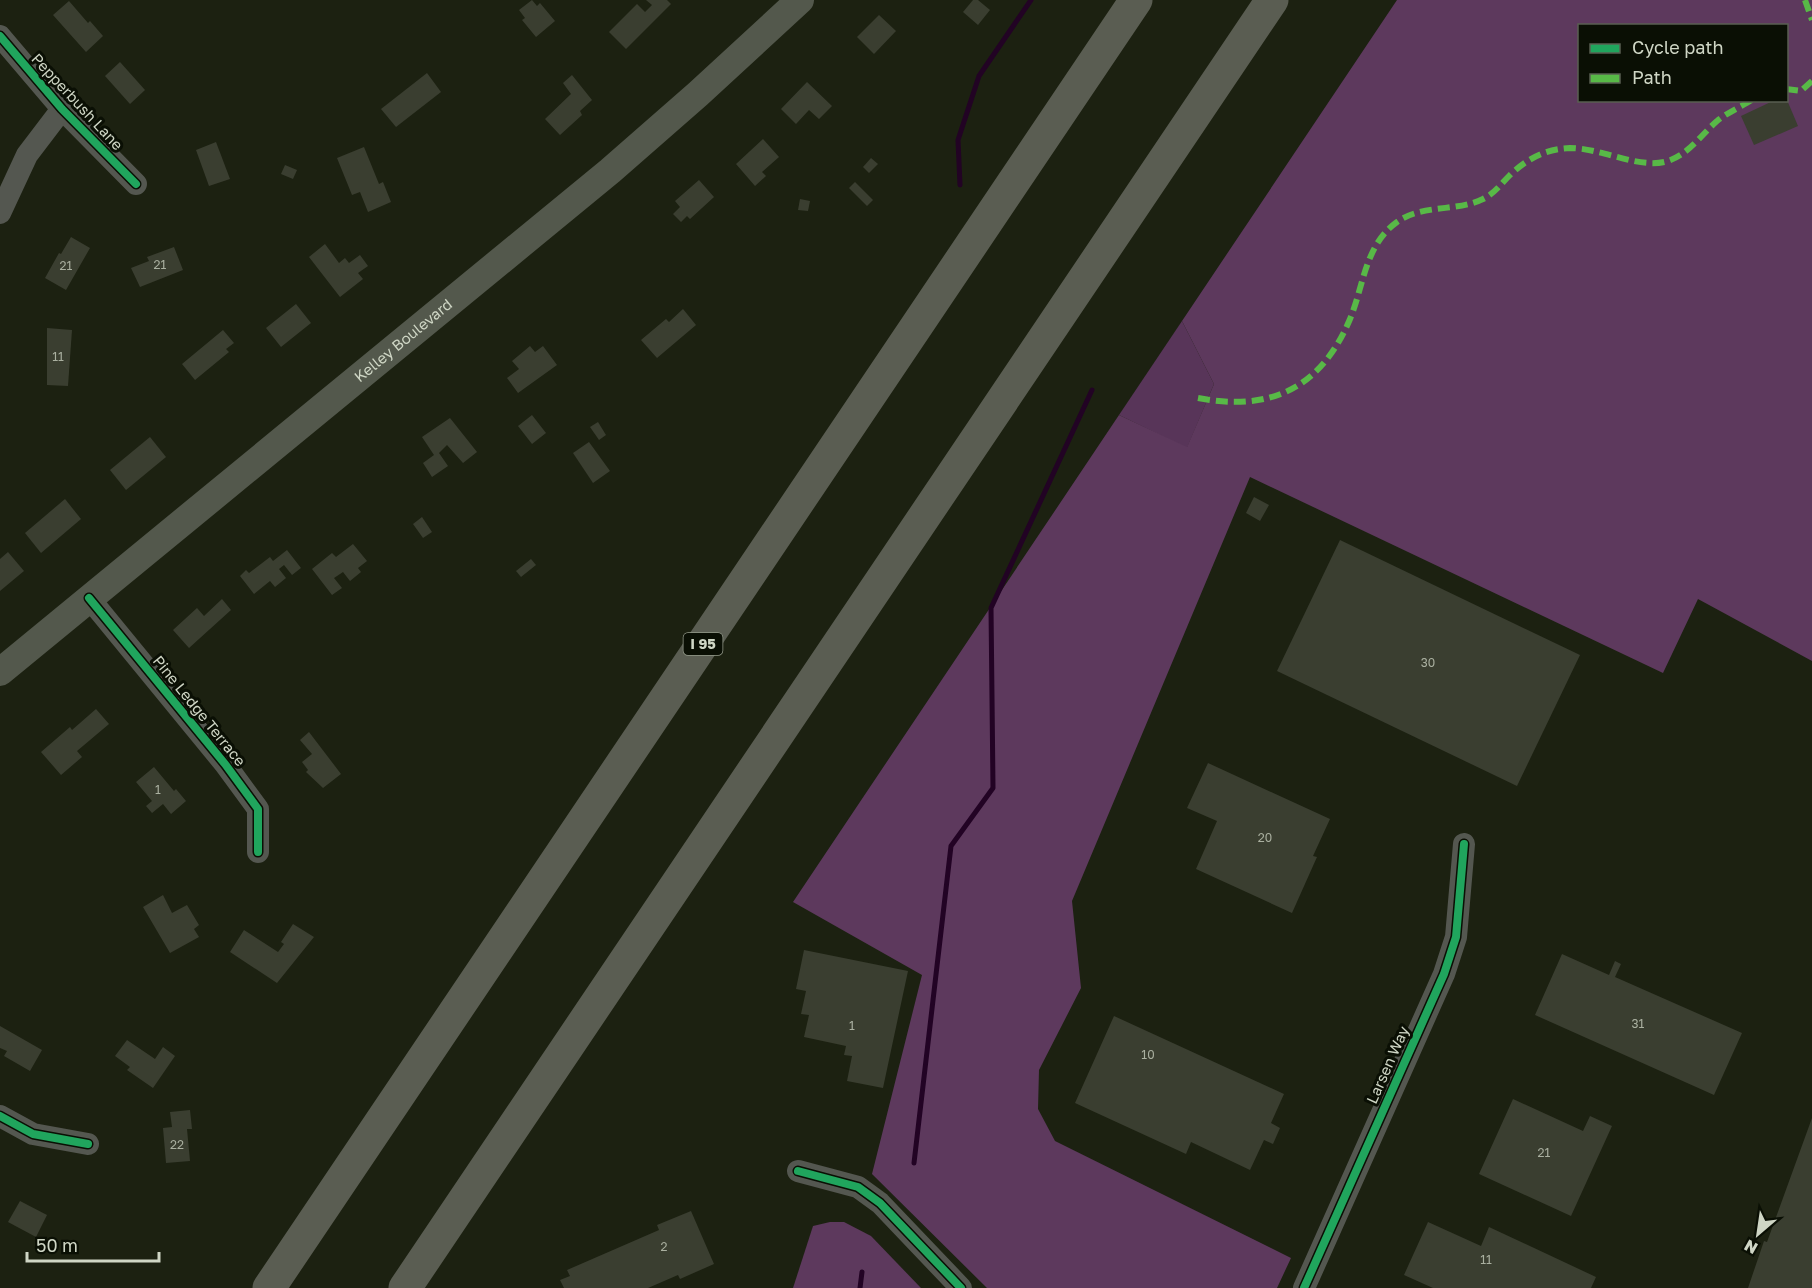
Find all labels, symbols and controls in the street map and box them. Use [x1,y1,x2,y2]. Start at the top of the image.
legend [1578,24,1788,102]
text: Cycle path [1632,36,1724,58]
street label: Pepperbush Lane [28,49,127,154]
text: Path [1632,66,1672,88]
house number: 21 [154,257,167,272]
house number: 21 [60,258,73,273]
street label: Kelley Boulevard [350,294,455,385]
house number: 11 [52,349,64,364]
road number: I 95 [684,633,722,655]
street label: Pine Ledge Terrace [150,651,250,770]
house number: 30 [1421,655,1435,670]
house number: 1 [155,782,161,797]
house number: 20 [1258,830,1272,845]
house number: 31 [1632,1016,1645,1031]
house number: 1 [849,1018,855,1033]
street label: Larsen Way [1362,1022,1412,1106]
house number: 10 [1141,1047,1155,1062]
house number: 22 [170,1137,184,1152]
house number: 21 [1538,1145,1551,1160]
north arrow [1728,1204,1788,1264]
scale bar [27,1225,159,1263]
text: 50 m [36,1234,78,1256]
text: N [1741,1235,1761,1259]
house number: 2 [661,1239,668,1254]
house number: 11 [1480,1252,1492,1267]

